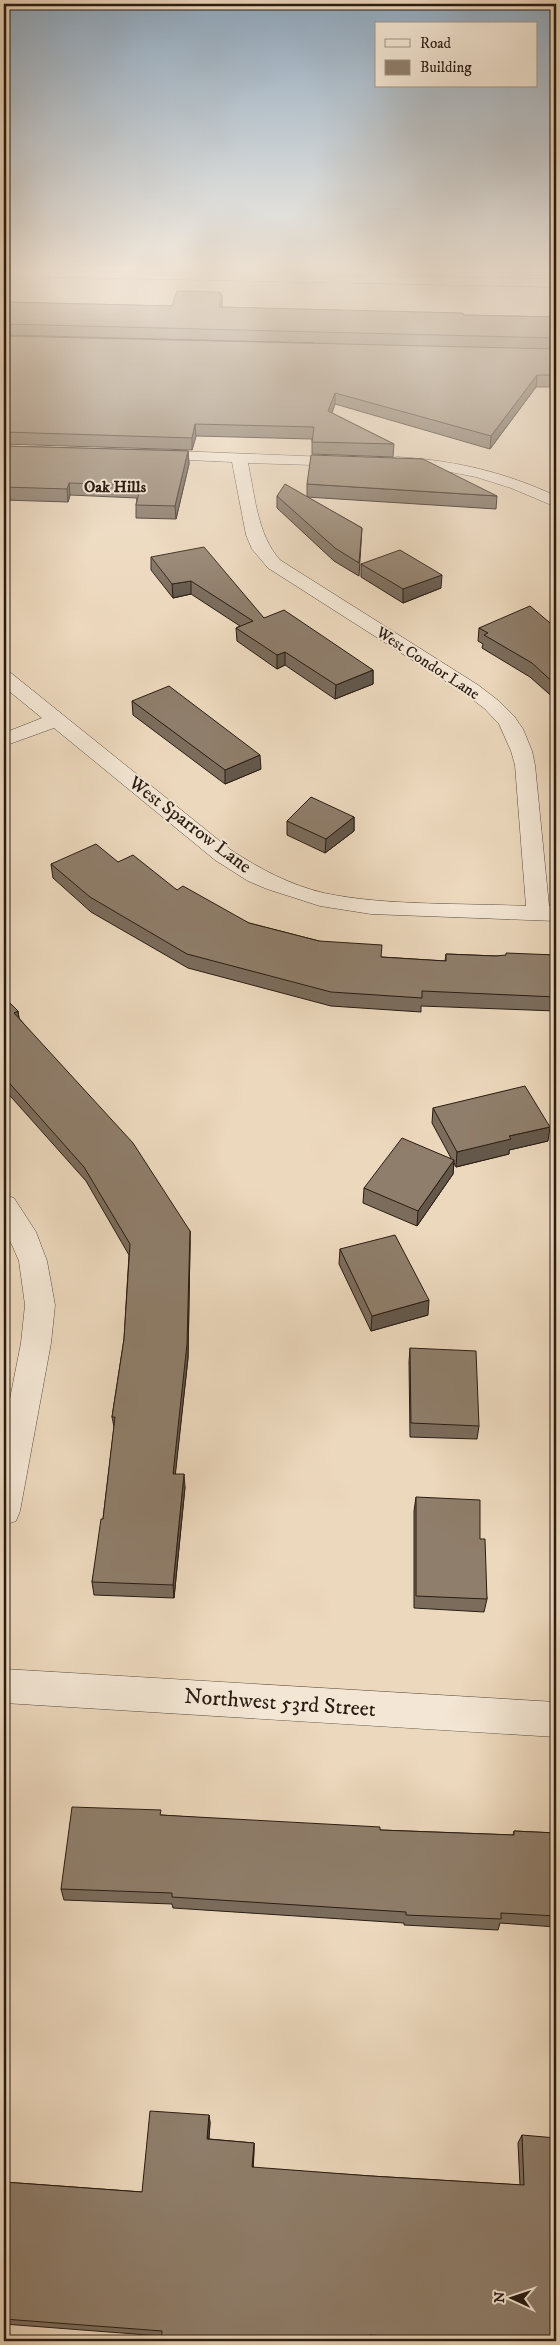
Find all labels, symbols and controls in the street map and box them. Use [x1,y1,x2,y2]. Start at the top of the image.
legend [375,22,538,88]
text: Road [420,34,452,53]
text: Building [420,58,472,77]
district label: Oak Hills [84,477,147,497]
street label: West Condor Lane [372,622,484,704]
street label: West Sparrow Lane [123,771,256,879]
street label: Northwest 53rd Street [183,1683,377,1723]
north arrow [488,2272,538,2322]
text: N [491,2291,509,2304]

